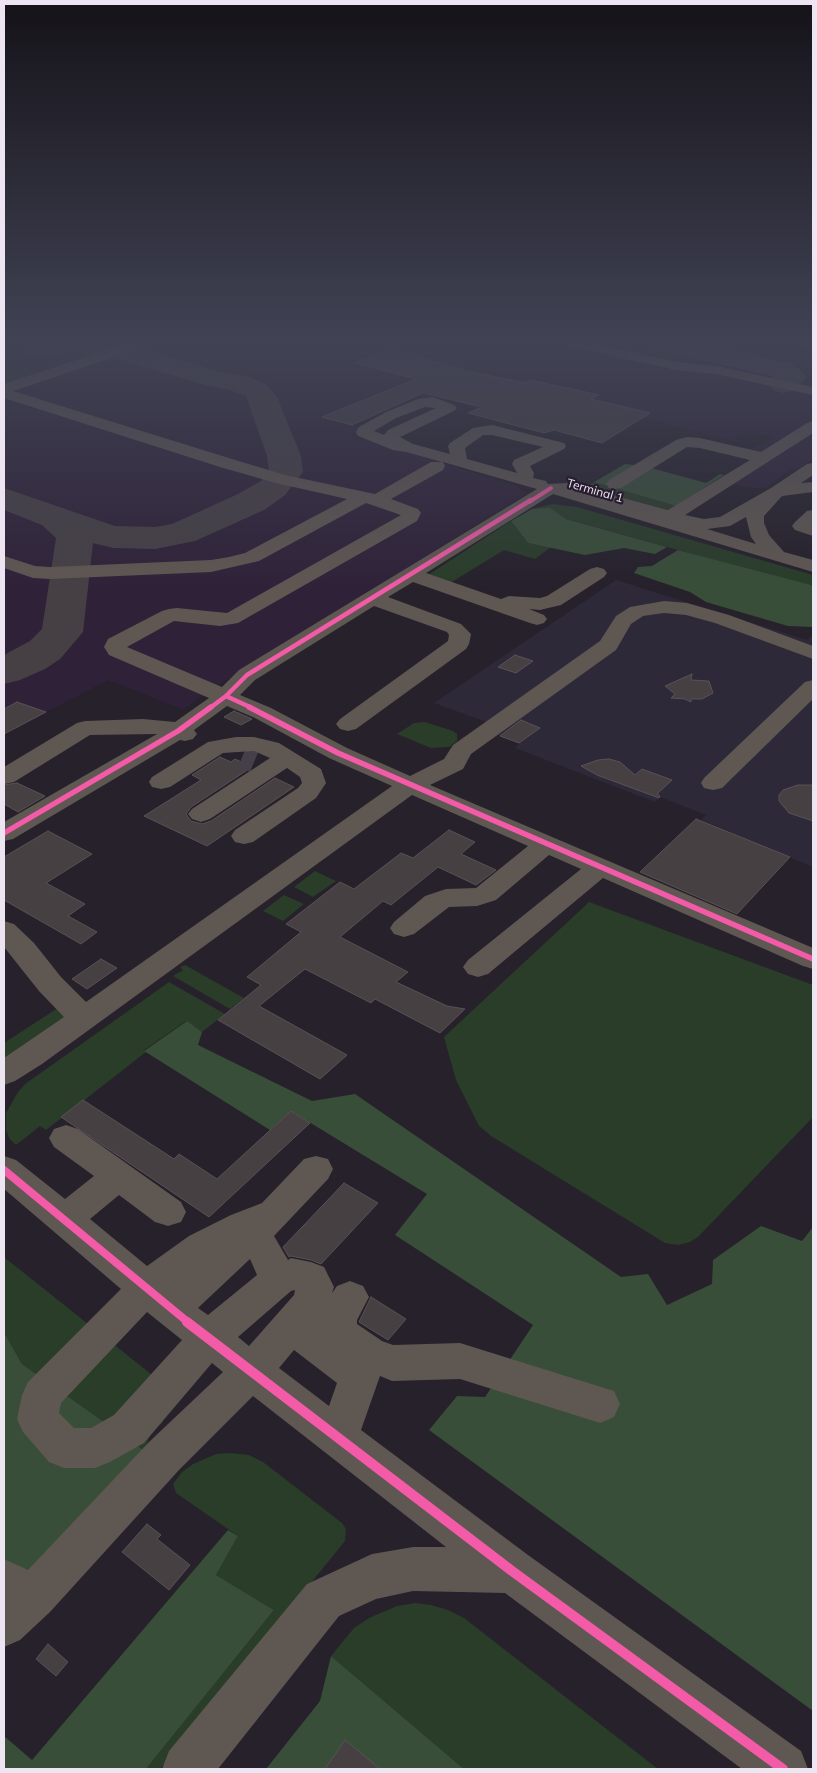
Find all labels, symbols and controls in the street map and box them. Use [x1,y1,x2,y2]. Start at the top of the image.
street label: Terminal 1 [565,476,625,506]

